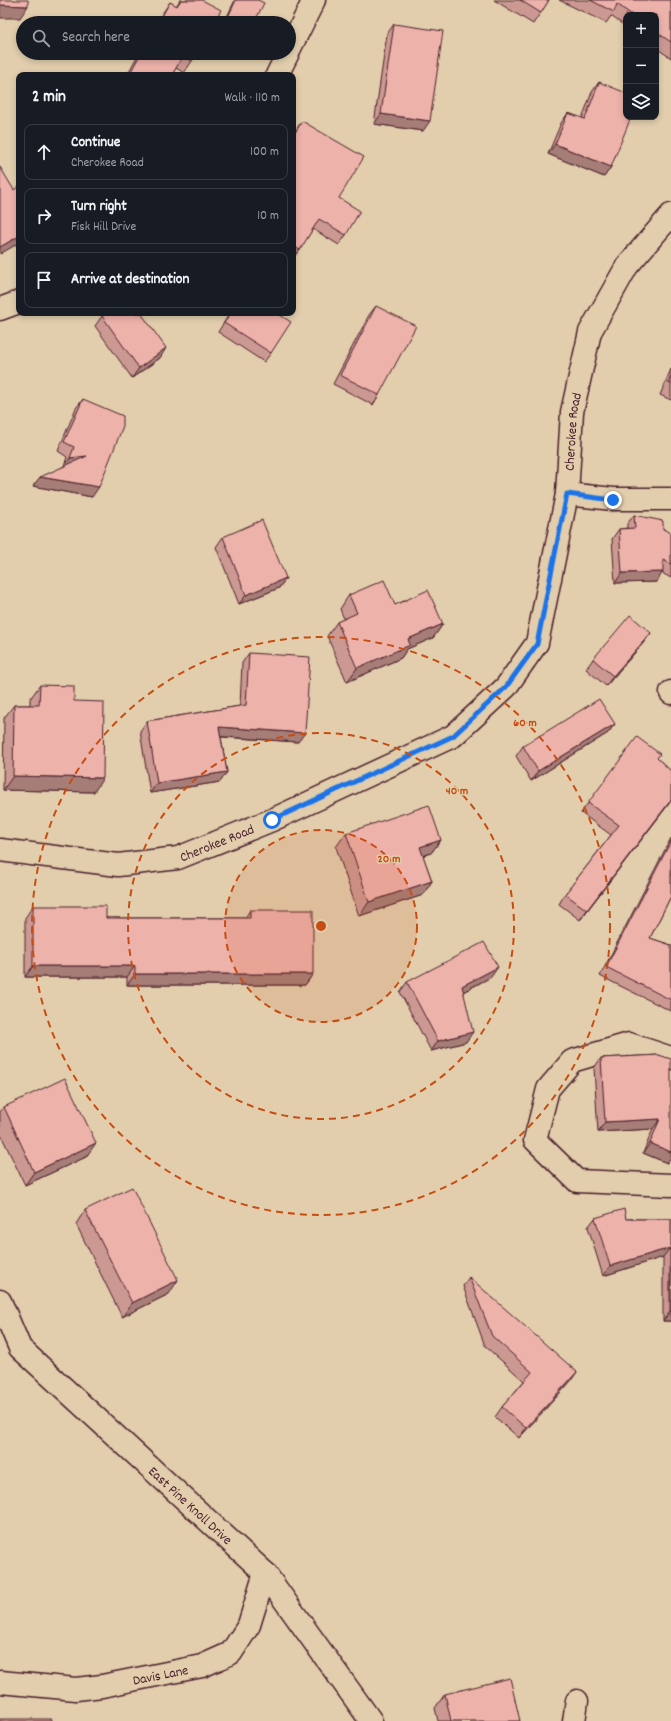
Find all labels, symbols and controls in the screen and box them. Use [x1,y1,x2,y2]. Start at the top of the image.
map controls [623,12,659,120]
button: + [623,12,659,48]
search box [16,16,296,60]
icon: search [30,27,52,49]
text: Search here [62,27,130,49]
button: − [623,48,659,84]
button: layers [623,84,659,120]
text: 2 min [32,86,66,110]
text: Walk · 110 m [224,89,280,108]
text: Continue [71,132,120,154]
icon: ahead [33,141,55,163]
text: 100 m [250,143,279,162]
text: Cherokee Road [71,154,144,173]
text: Turn right [71,196,127,218]
icon: right [33,205,55,227]
text: 10 m [257,207,279,226]
text: Fisk Hill Drive [71,218,136,237]
icon: arrive [33,269,55,291]
text: Arrive at destination [71,269,189,291]
street label: Cherokee Road [560,391,588,471]
route end [604,491,622,509]
text: 60 m [513,715,537,732]
text: 40 m [446,783,468,800]
route start [263,811,281,829]
street label: Cherokee Road [177,820,257,868]
text: 20 m [378,851,400,868]
centre of rings [314,919,328,933]
street label: East Pine Knoll Drive [143,1462,236,1550]
street label: Davis Lane [131,1661,190,1692]

